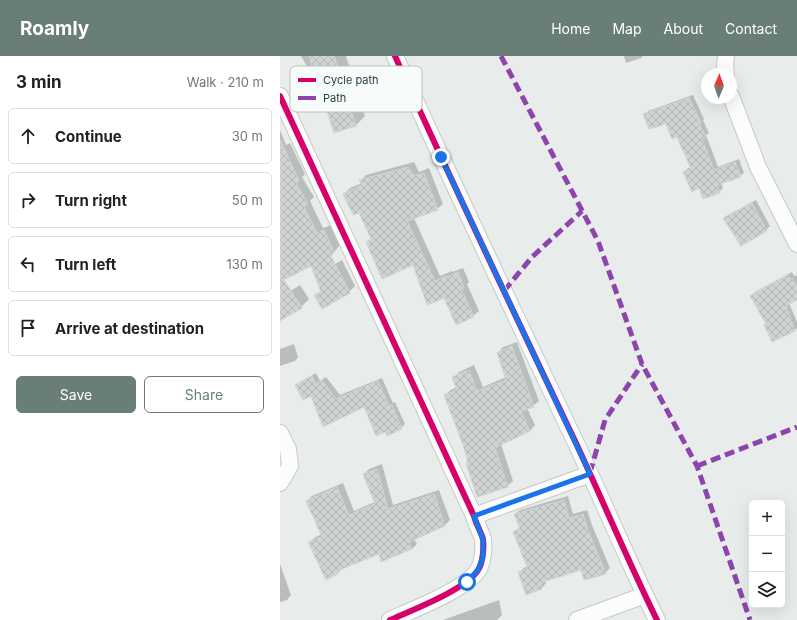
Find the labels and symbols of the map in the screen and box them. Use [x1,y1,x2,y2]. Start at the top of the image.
legend [290,66,422,112]
north arrow [701,68,737,104]
text: Cycle path [323,73,379,87]
text: Path [323,91,346,105]
route end [432,148,450,166]
route start [458,573,476,591]

